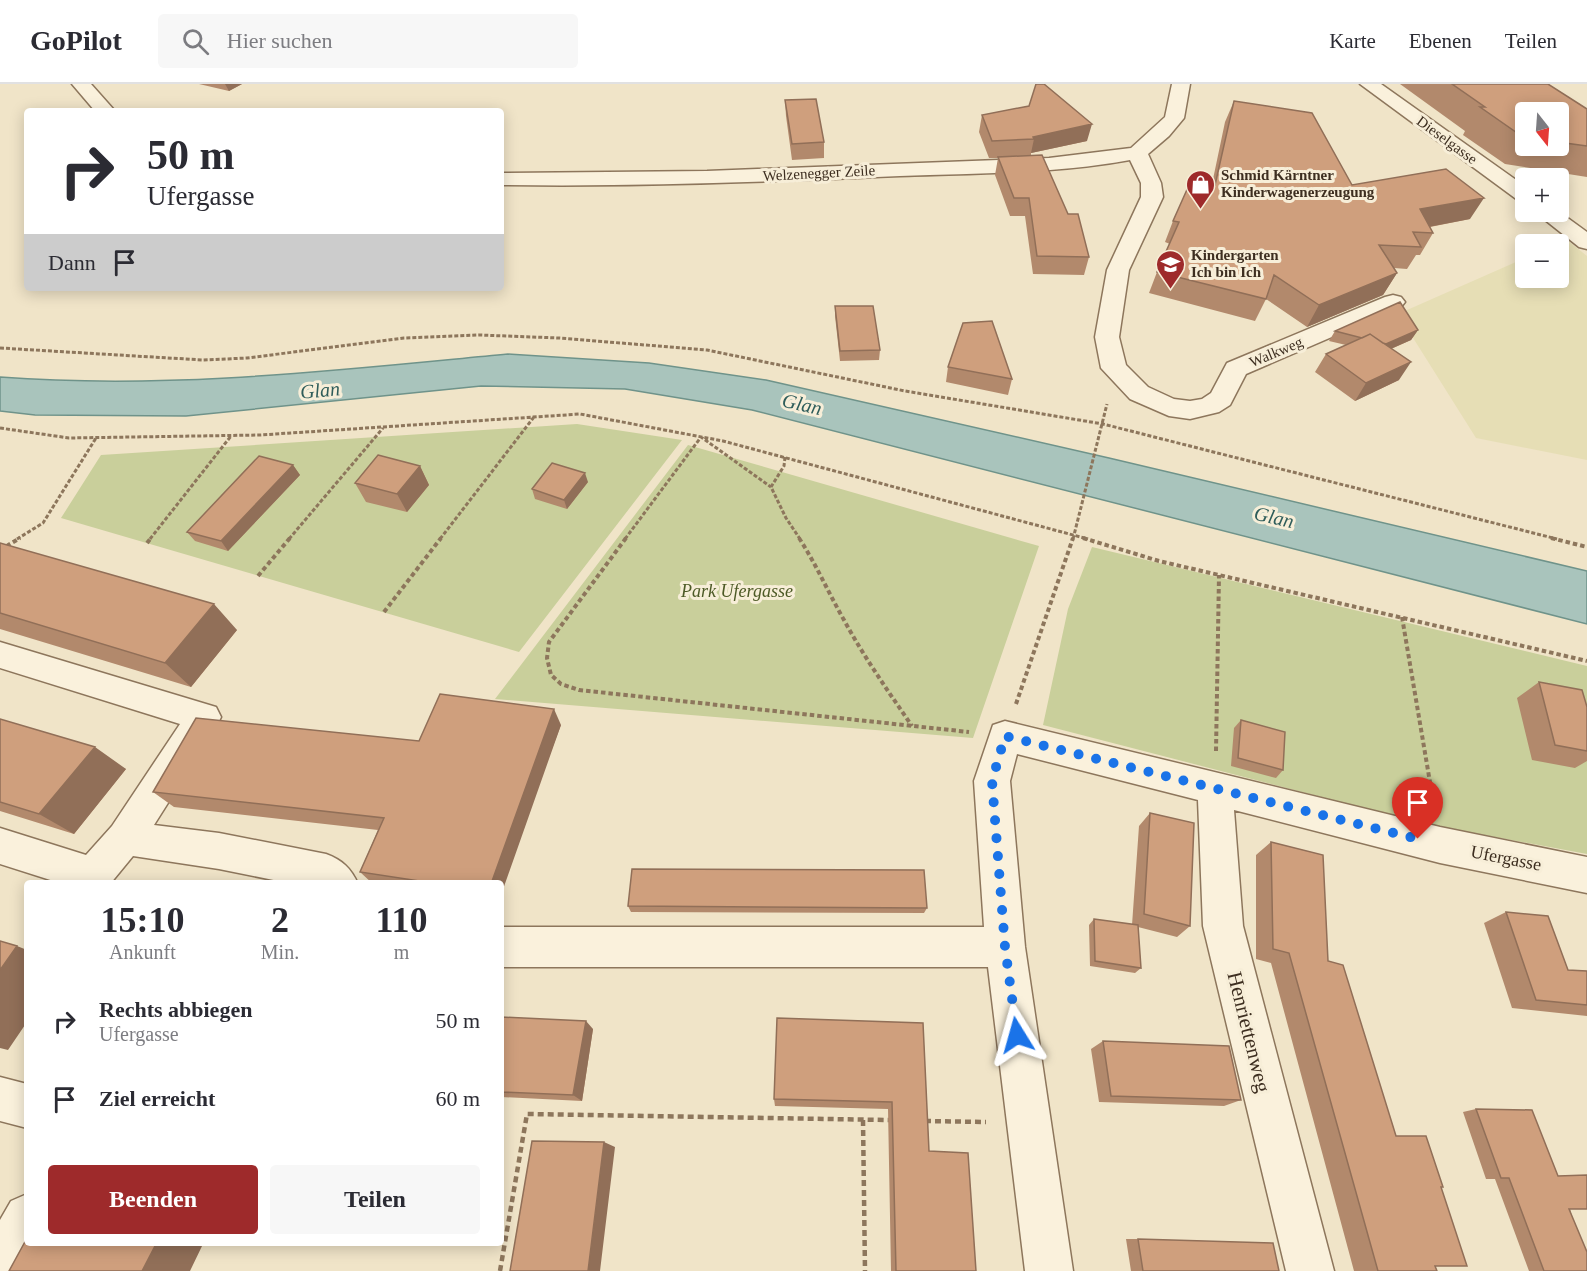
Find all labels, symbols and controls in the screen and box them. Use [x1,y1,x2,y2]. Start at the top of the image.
search box [158,14,578,68]
text: GoPilot [30,25,122,56]
icon: search [179,25,212,58]
text: Hier suchen [227,28,332,53]
text: Karte [1329,29,1376,53]
text: Ebenen [1409,29,1472,53]
text: Teilen [1505,29,1557,53]
north arrow [1515,102,1569,156]
map controls [1515,102,1569,288]
street label: Dieselgasse [1414,113,1481,167]
icon: right [48,132,126,210]
text: 50 m [147,132,235,178]
street label: Welzenegger Zeile [762,162,876,184]
place label: Schmid Kärntner Kinderwagenerzeugung [1221,167,1375,200]
shop icon: Schmid Kärntner Kinderwagenerzeugung [1184,168,1216,210]
button: + [1515,168,1569,222]
text: Ufergasse [147,181,254,211]
button: − [1515,234,1569,288]
icon: arrive [108,246,141,279]
place label: Kindergarten Ich bin Ich [1191,247,1279,280]
school or university icon: Kindergarten Ich bin Ich [1154,248,1186,290]
text: Dann [48,250,96,275]
street label: Walkweg [1247,333,1305,370]
water label: Glan [299,377,341,403]
water label: Glan [780,389,824,419]
water label: Glan [1252,502,1296,532]
park label: Park Ufergasse [680,581,793,601]
pin [1392,777,1443,839]
icon: arrive [1401,786,1434,819]
street label: Ufergasse [1469,841,1543,875]
text: 15:10 [100,900,184,940]
text: 2 [271,900,289,940]
text: 110 [376,900,428,940]
text: Ankunft [109,941,176,963]
text: Min. [261,941,299,963]
text: m [394,941,409,963]
street label: Henriettenweg [1222,969,1276,1095]
text: Rechts abbiegen [99,997,252,1022]
position arrow [985,1003,1049,1067]
icon: right [48,1005,81,1038]
text: 50 m [435,1008,480,1033]
text: Ufergasse [99,1023,179,1045]
icon: arrive [48,1083,81,1116]
text: Ziel erreicht [99,1086,215,1111]
text: 60 m [435,1086,480,1111]
button: Beenden [48,1165,258,1234]
button: Teilen [270,1165,480,1234]

